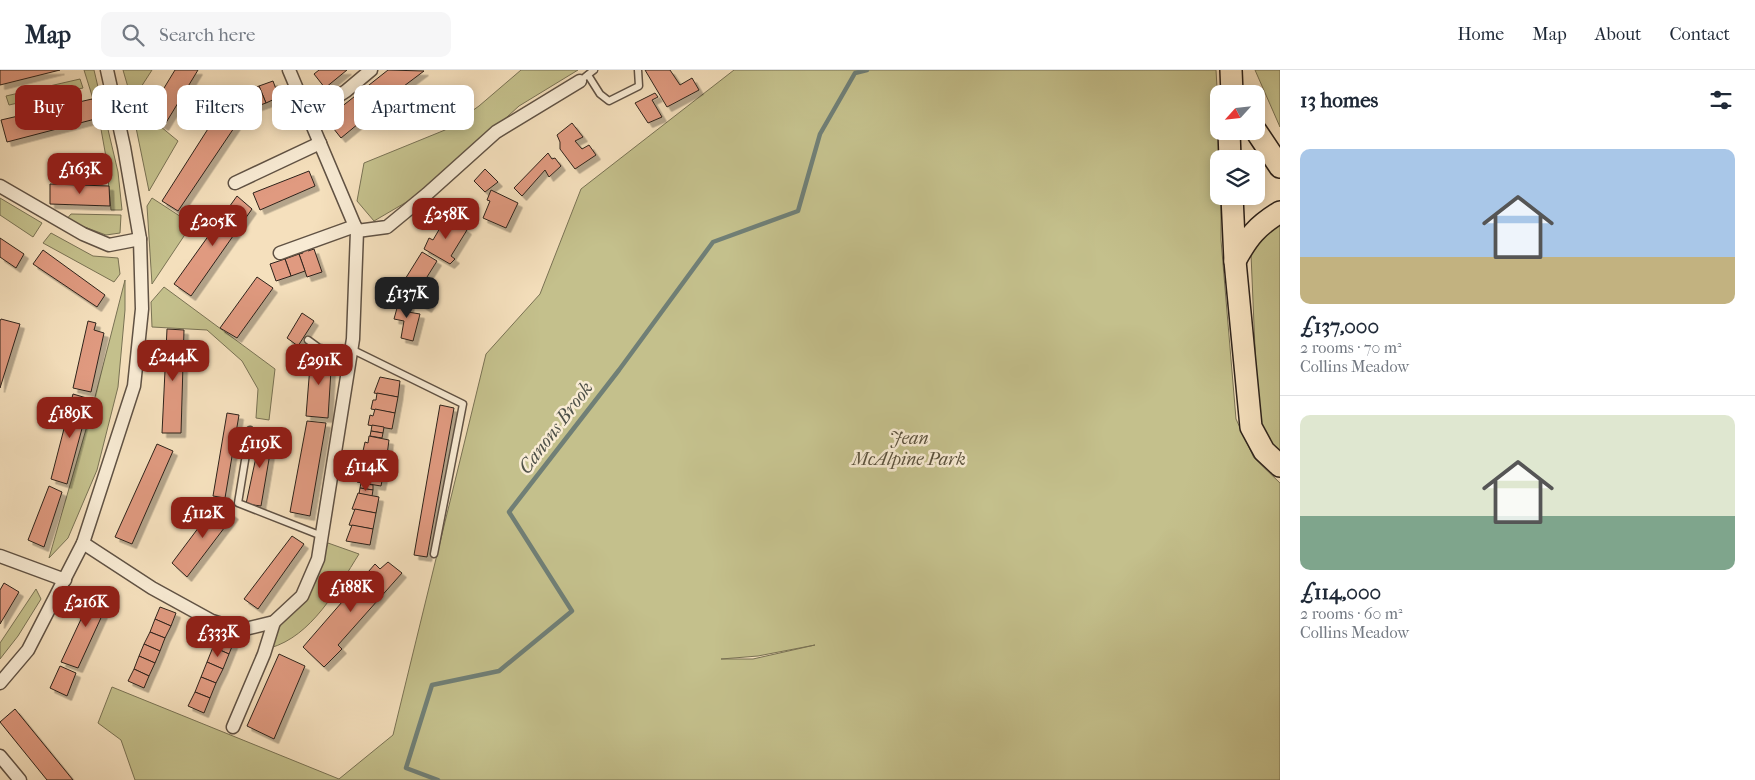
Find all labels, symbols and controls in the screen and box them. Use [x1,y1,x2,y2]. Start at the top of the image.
search box [101,12,451,57]
text: Map [25,21,71,49]
icon: search [119,21,147,49]
text: Search here [159,24,255,46]
text: Home [1457,24,1504,45]
text: Map [1532,24,1567,45]
text: About [1595,24,1641,45]
text: Contact [1669,24,1730,45]
chip: Buy [15,85,82,130]
chip: Rent [92,85,167,130]
chip: Filters [177,85,262,130]
chip: New [272,85,344,130]
chip: Apartment [354,85,474,130]
north arrow [1210,85,1265,140]
map controls [1210,85,1265,205]
icon: filters [1707,86,1735,114]
text: 13 homes [1300,88,1378,112]
button: layers [1210,150,1265,205]
pin: £163K [45,152,115,195]
text: £163K [58,159,102,178]
icon: home [1473,182,1563,272]
pin: £258K [411,198,481,240]
pin: £205K [178,204,248,247]
text: £258K [423,204,469,223]
text: £205K [190,211,236,230]
pin: £137K [372,276,442,319]
text: £137K [386,283,428,302]
text: £137,000 [1300,314,1379,338]
text: 2 rooms · 70 m² [1300,338,1402,357]
pin: £244K [138,340,208,382]
pin: £291K [284,344,354,386]
text: £244K [148,346,198,365]
text: £291K [297,350,341,369]
text: Collins Meadow [1300,357,1409,376]
water label: Canons Brook [514,377,598,478]
pin: £189K [35,396,105,439]
text: £189K [48,403,92,422]
pin: £119K [225,426,295,469]
park label: Jean McAlpine Park [850,428,966,470]
text: £119K [239,433,281,452]
icon: home [1473,447,1563,537]
pin: £114K [331,450,401,492]
text: £114K [344,456,388,475]
pin: £112K [168,496,238,539]
text: £112K [182,503,224,522]
pin: £188K [316,570,386,613]
text: £188K [329,577,373,596]
text: £114,000 [1300,580,1381,604]
pin: £216K [51,586,121,628]
text: £216K [64,592,108,611]
text: 2 rooms · 60 m² [1300,604,1403,623]
pin: £333K [183,616,253,658]
text: £333K [197,622,239,641]
text: Collins Meadow [1300,623,1409,642]

